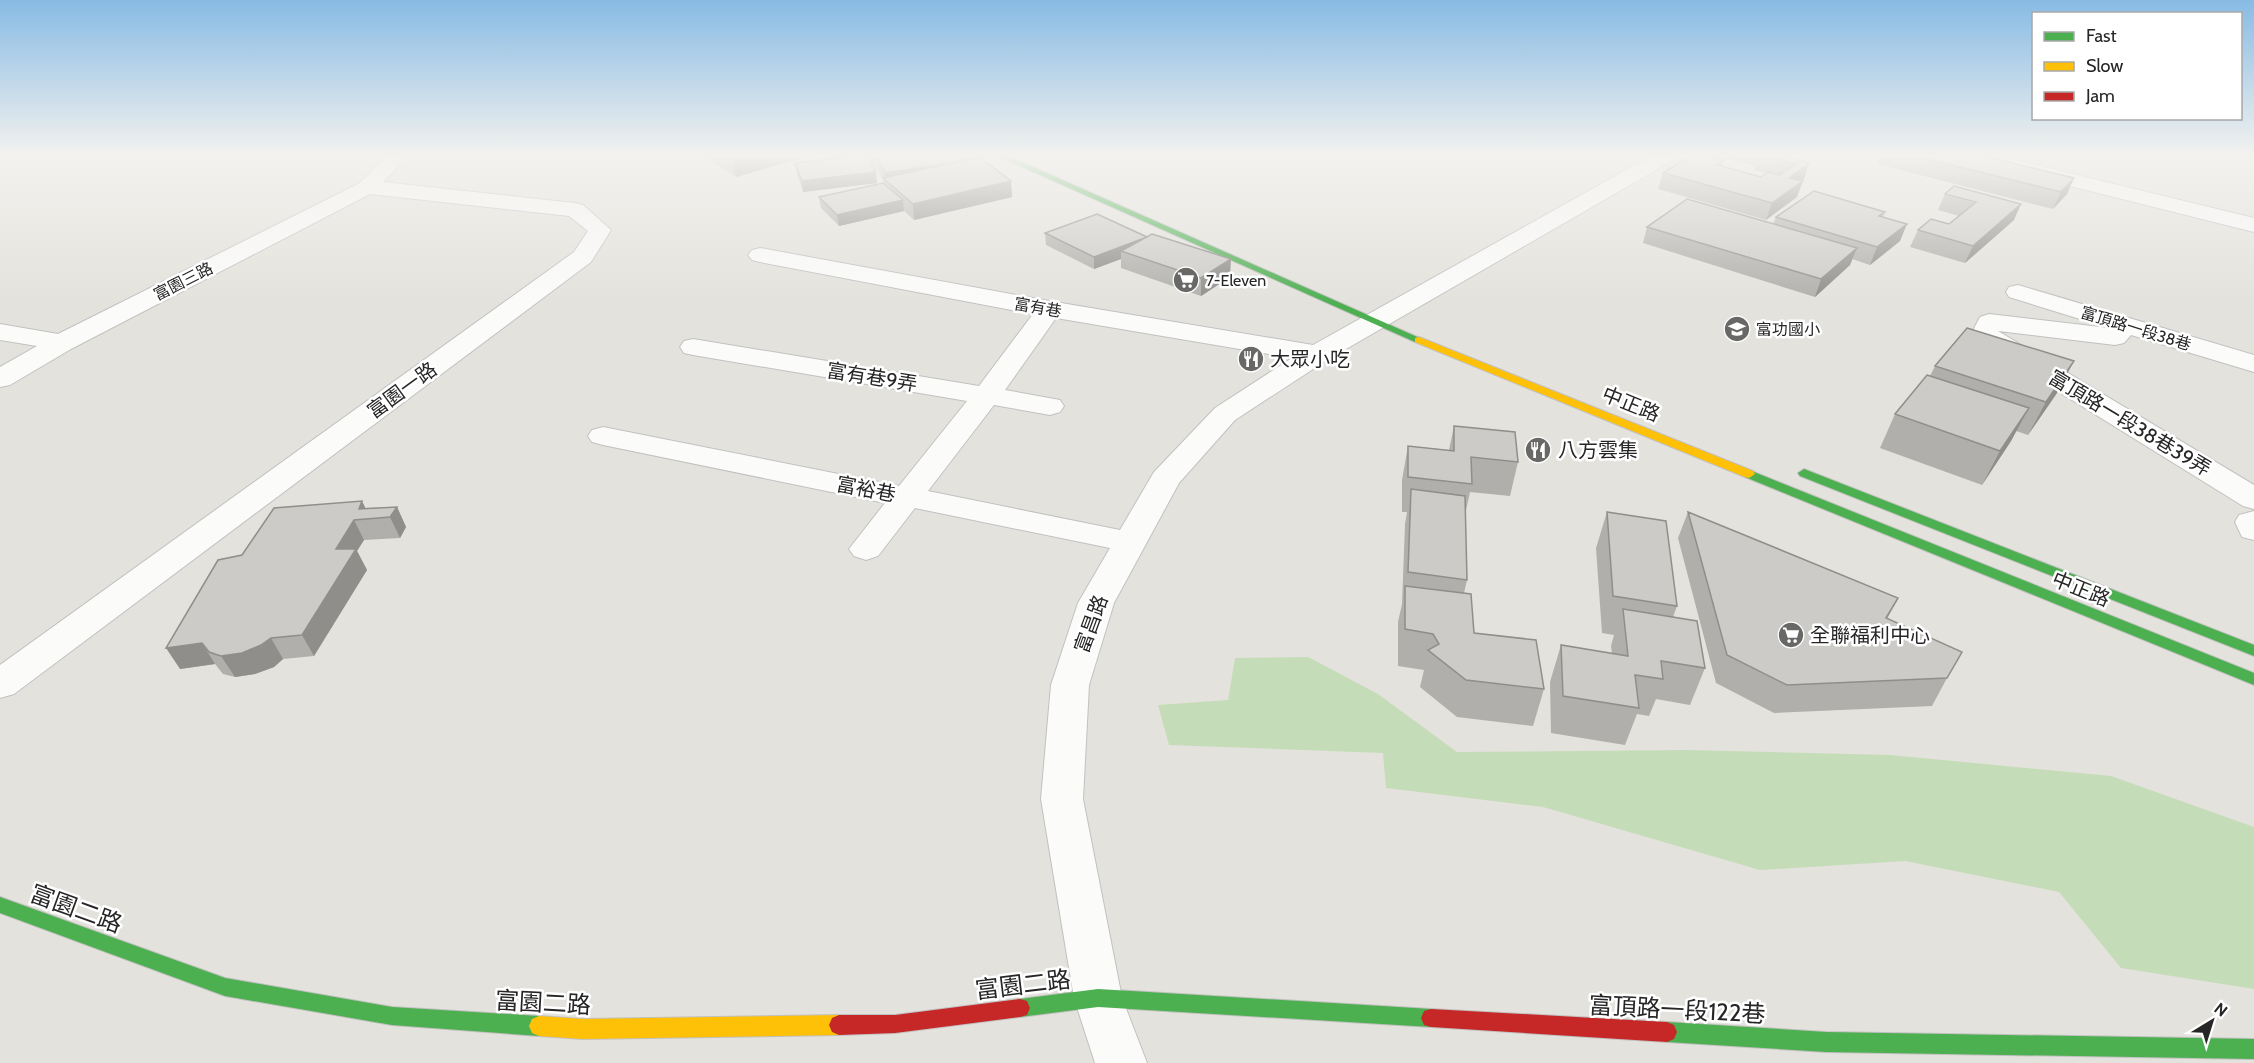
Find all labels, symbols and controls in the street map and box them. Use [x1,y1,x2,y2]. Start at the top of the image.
legend [2032,12,2242,120]
text: Fast [2086,25,2117,47]
text: Slow [2086,55,2123,77]
text: Jam [2085,85,2115,107]
street label: 富園三路 [150,258,216,304]
supermarket icon: 7-Eleven [1171,265,1201,295]
place label: 7-Eleven [1206,271,1266,290]
street label: 富有巷 [1013,294,1063,321]
street label: 富頂路一段38巷 [2078,303,2193,354]
school or university icon: 富功國小 [1722,314,1752,344]
place label: 富功國小 [1756,320,1820,339]
restaurant icon: 大眾小吃 [1236,344,1266,374]
place label: 大眾小吃 [1270,347,1350,371]
street label: 富園一路 [363,357,441,423]
street label: 富有巷9弄 [825,358,919,396]
street label: 富頂路一段38巷39弄 [2044,365,2216,481]
street label: 中正路 [1599,382,1663,426]
restaurant icon: 八方雲集 [1523,435,1553,465]
place label: 八方雲集 [1558,438,1638,462]
street label: 富裕巷 [834,471,898,507]
street label: 中正路 [2049,567,2113,611]
street label: 富昌路 [1069,592,1113,656]
supermarket icon: 全聯福利中心 [1776,620,1806,650]
place label: 全聯福利中心 [1810,623,1930,647]
street label: 富園二路 [26,878,126,939]
street label: 富園二路 [974,964,1072,1005]
street label: 富園二路 [494,986,592,1019]
street label: 富頂路一段122巷 [1588,990,1766,1029]
north arrow [2182,991,2242,1051]
text: N [2211,999,2231,1021]

